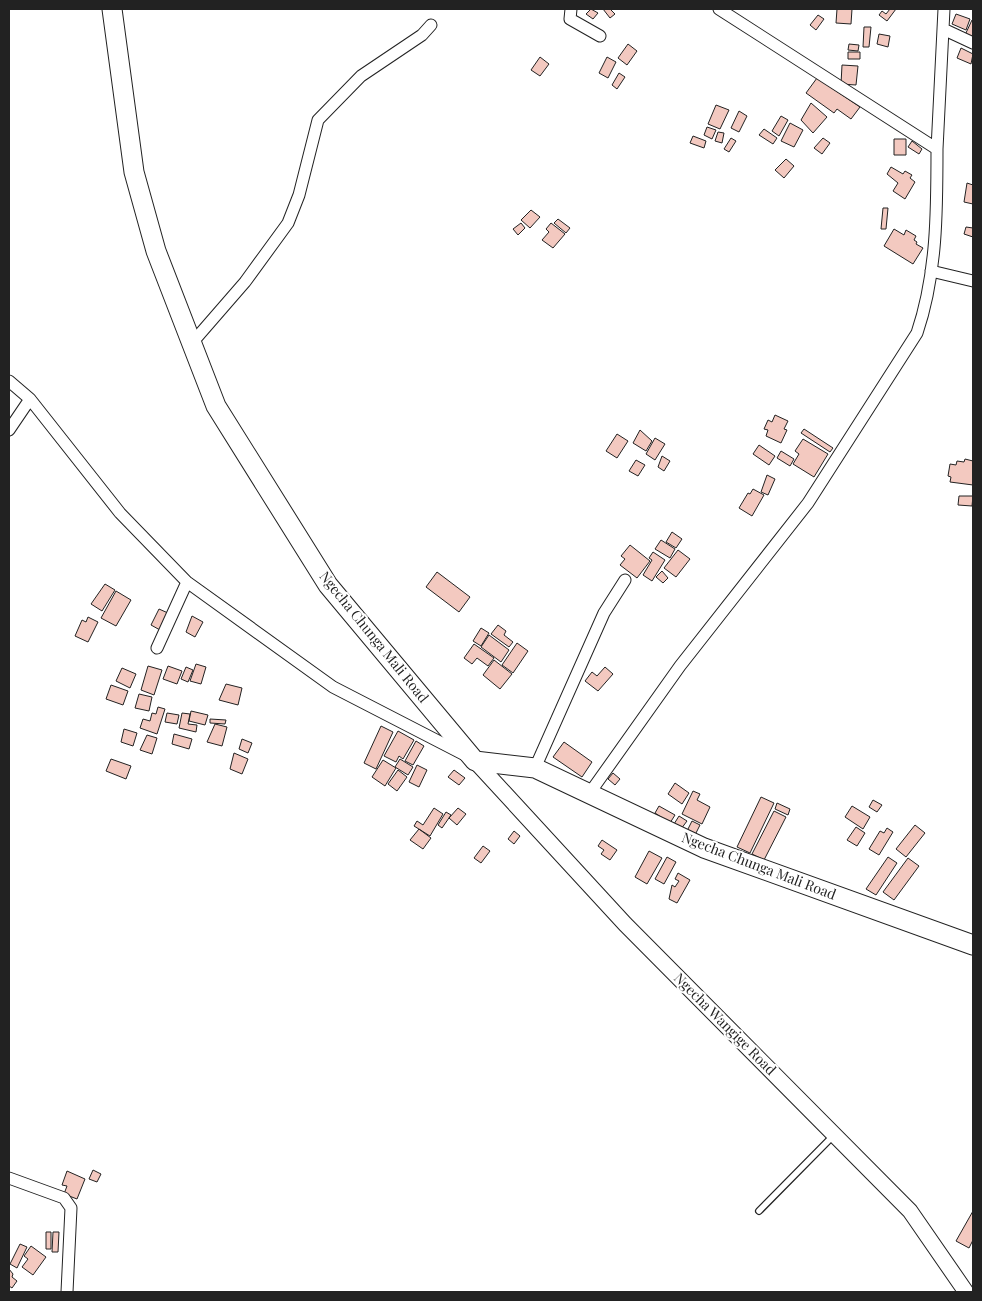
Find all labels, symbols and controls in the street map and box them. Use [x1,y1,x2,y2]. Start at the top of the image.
street label: Ngecha Chunga Mali Road [316,567,433,706]
street label: Ngecha Chunga Mali Road [679,827,839,904]
street label: Ngecha Wangige Road [670,968,781,1079]

